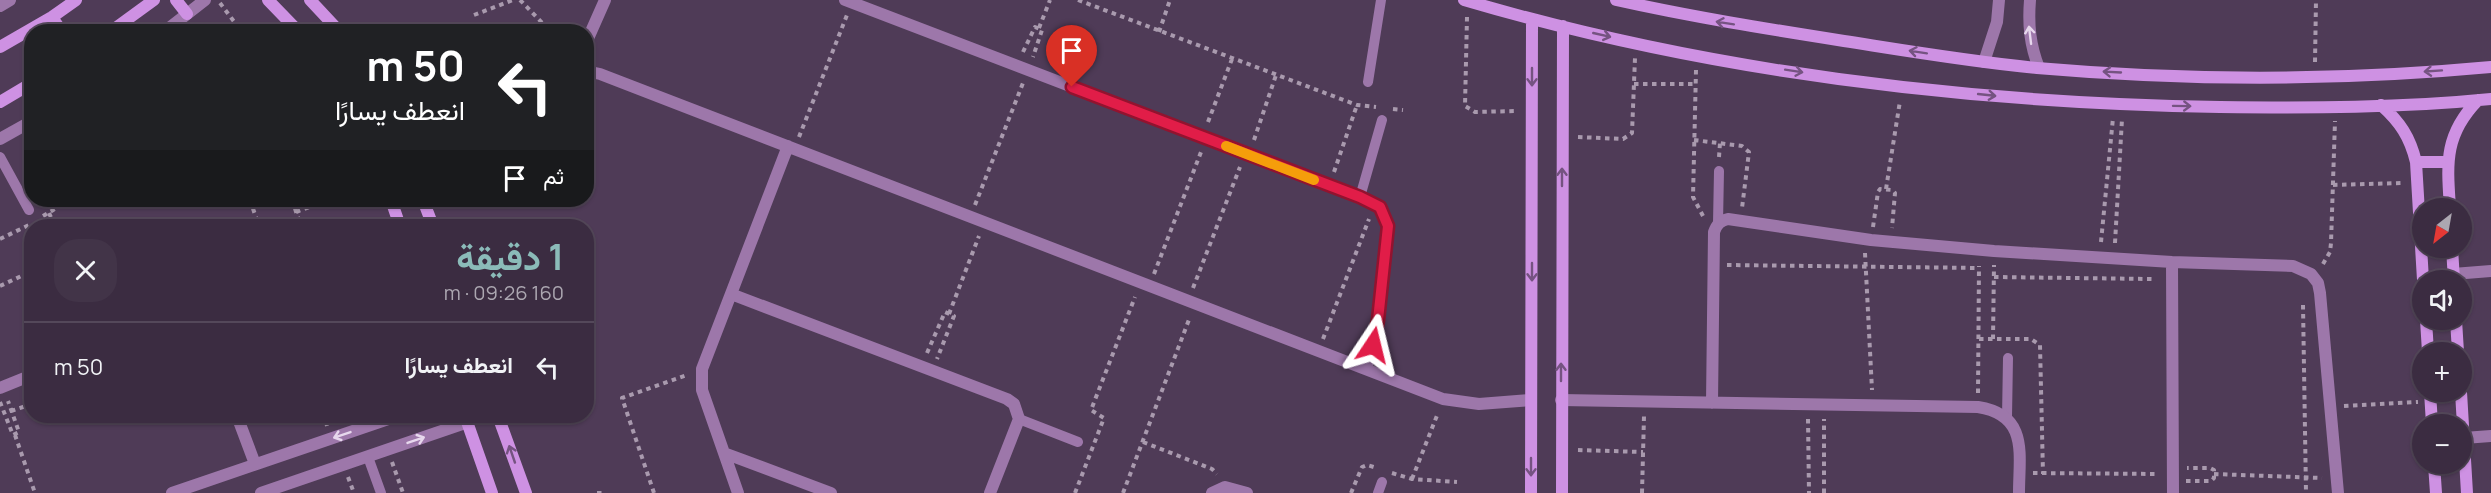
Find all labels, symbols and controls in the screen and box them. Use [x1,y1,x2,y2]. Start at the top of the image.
one-way arrow [1716,17,1736,28]
pin [1046,25,1097,87]
one-way arrow [2024,25,2035,45]
one-way arrow [1592,30,1611,41]
icon: arrive [1055,34,1088,67]
text: 50 m [367,36,465,94]
one-way arrow [1909,47,1928,58]
icon: left [486,48,564,126]
one-way arrow [1783,66,1803,77]
one-way arrow [2102,66,2122,77]
one-way arrow [2423,66,2443,77]
one-way arrow [1526,67,1538,87]
one-way arrow [1977,90,1997,101]
text: انعطف يسارًا [335,91,465,128]
one-way arrow [2171,100,2191,112]
text: ثم [543,161,564,191]
icon: arrive [498,162,531,195]
one-way arrow [1556,167,1568,187]
north arrow [2412,198,2472,258]
map controls [2412,198,2472,474]
text: 1 دقيقة [456,232,564,281]
button: close [54,239,117,302]
one-way arrow [1526,262,1538,282]
button: sound [2412,270,2472,330]
text: 160 m · 09:26 [444,279,564,306]
position arrow [1341,313,1405,377]
button: + [2412,342,2472,402]
text: انعطف يسارًا [404,350,513,380]
icon: left [531,351,564,384]
text: 50 m [54,352,103,382]
one-way arrow [1555,362,1567,382]
button: − [2412,414,2472,474]
one-way arrow [333,430,352,441]
one-way arrow [406,434,425,445]
one-way arrow [505,445,516,464]
one-way arrow [1525,457,1537,477]

